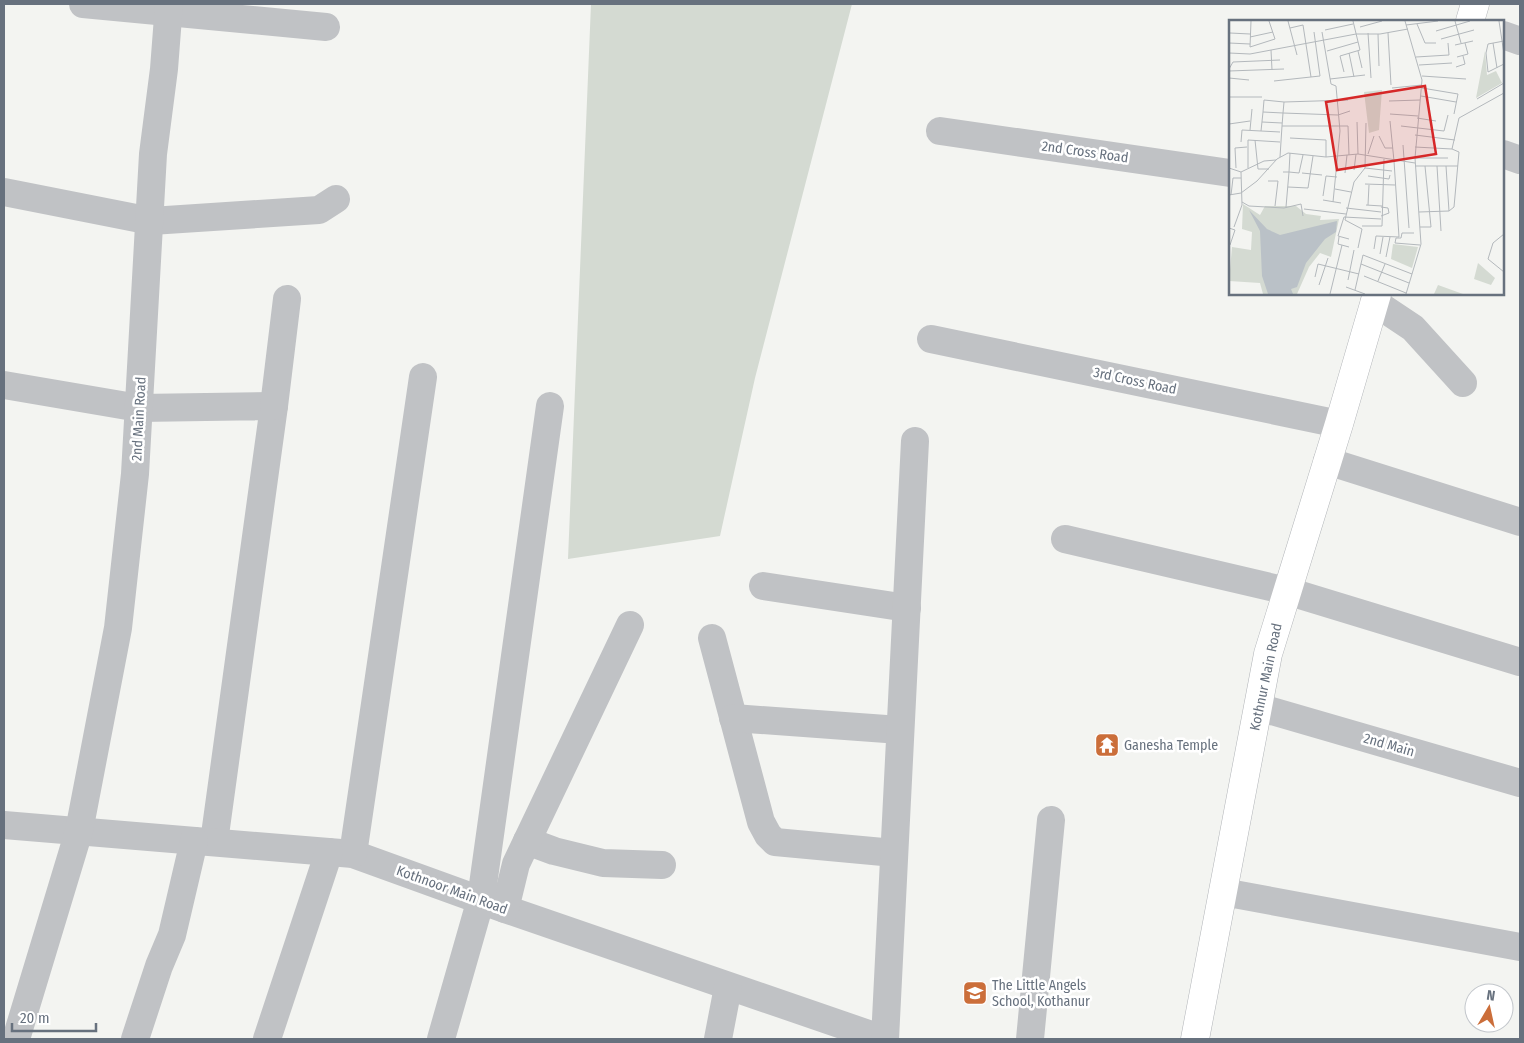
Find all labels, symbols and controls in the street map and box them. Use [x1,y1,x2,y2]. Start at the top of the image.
inset map [1229,20,1504,295]
street label: 2nd Cross Road [1041,138,1129,166]
street label: 3rd Cross Road [1092,364,1178,398]
street label: 2nd Main Road [128,376,150,462]
street label: Kothnur Main Road [1246,622,1286,732]
street label: 2nd Main [1362,730,1416,760]
temple icon: Ganesha Temple [1094,732,1120,758]
place label: Ganesha Temple [1124,737,1218,754]
street label: Kothnoor Main Road [394,862,510,918]
place label: The Little Angels School, Kothanur [992,977,1090,1010]
school or university icon: The Little Angels School, Kothanur [962,980,988,1006]
north arrow [1464,983,1514,1033]
text: N [1485,987,1496,1005]
scale bar [12,1000,96,1032]
text: 20 m [20,1009,50,1027]

